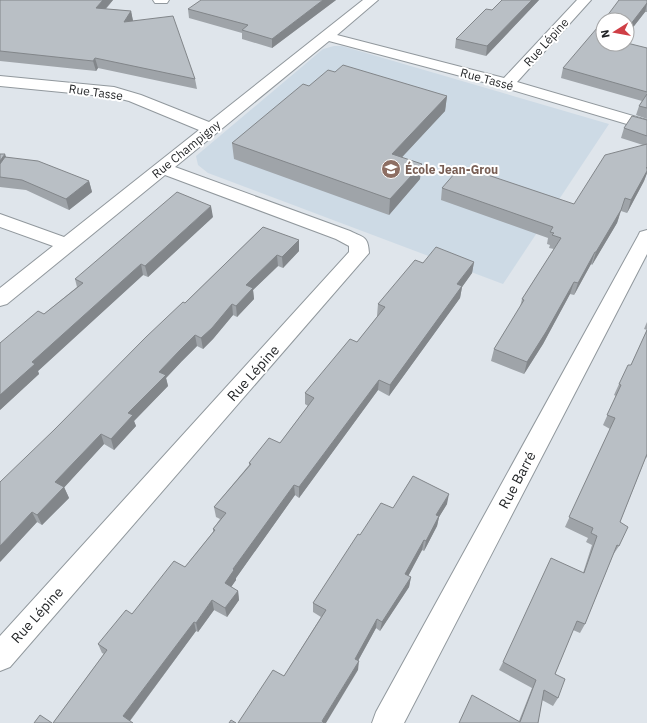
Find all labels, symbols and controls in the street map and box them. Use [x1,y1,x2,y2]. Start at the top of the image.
north arrow [595,12,635,52]
street label: Rue Lépine [520,14,572,69]
text: N [598,29,613,39]
street label: Rue Tassé [459,65,516,93]
street label: Rue Tasse [68,81,124,103]
street label: Rue Champigny [149,117,223,181]
school or university icon: École Jean-Grou [380,158,402,180]
place label: École Jean-Grou [405,161,498,177]
street label: Rue Lépine [223,341,283,405]
street label: Rue Barré [494,448,540,512]
street label: Rue Lépine [7,583,67,647]

